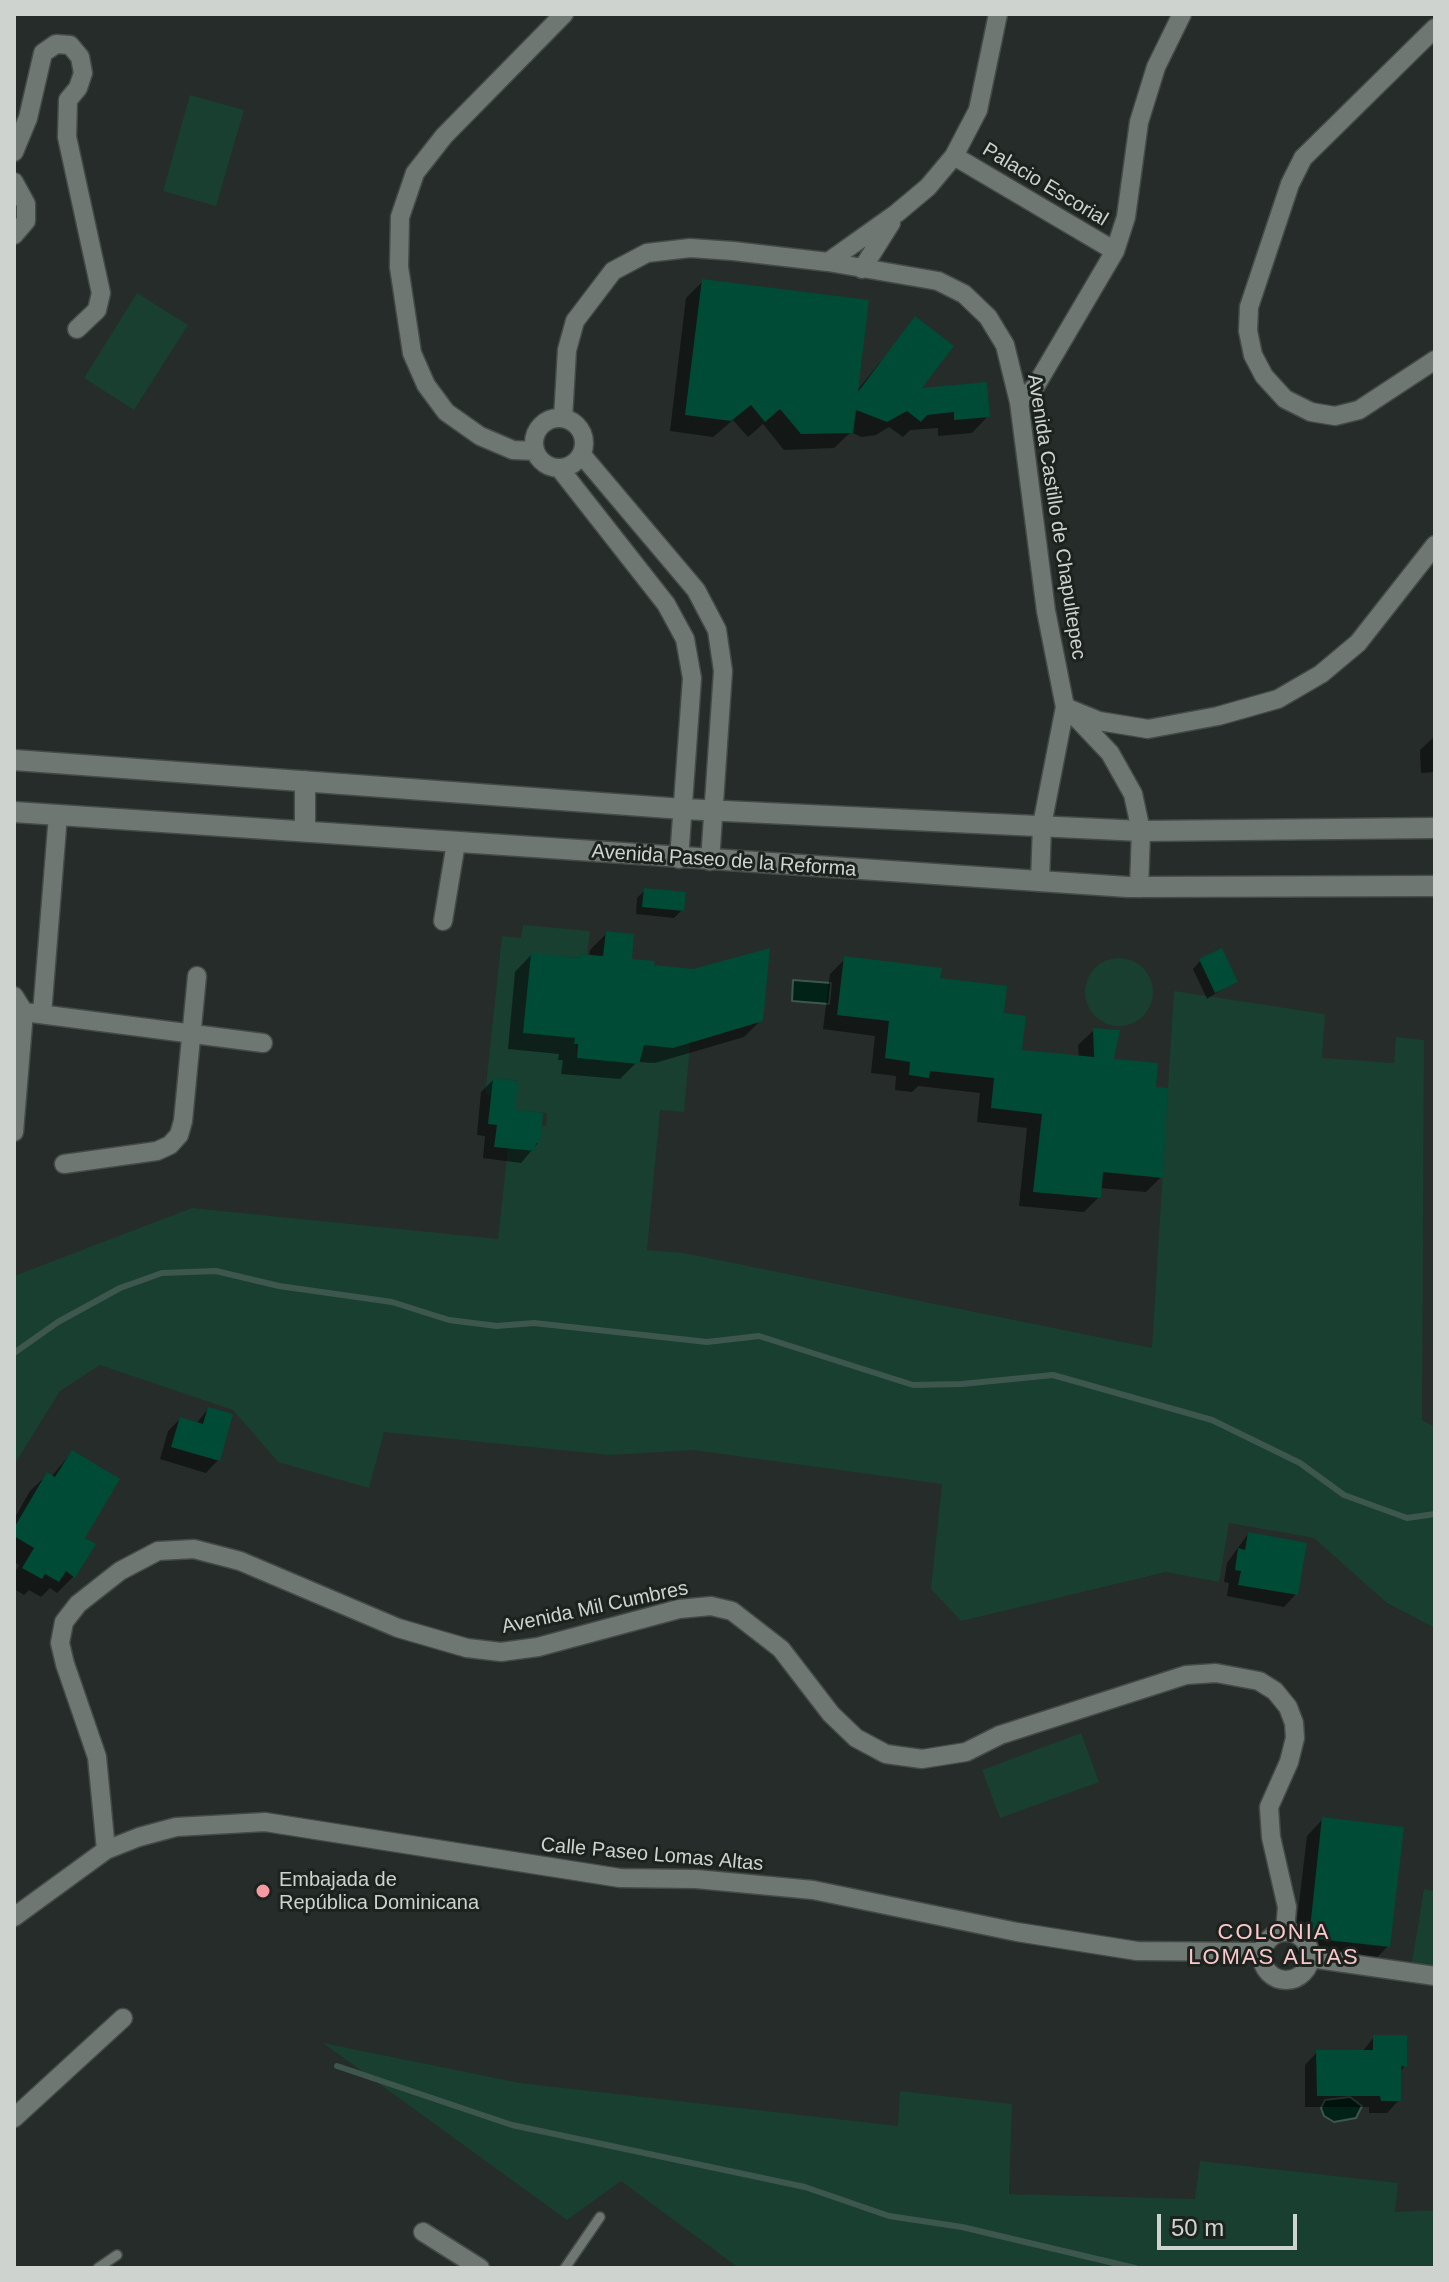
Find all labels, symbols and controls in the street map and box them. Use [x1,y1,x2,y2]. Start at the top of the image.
street label: Palacio Escorial [978,138,1112,232]
street label: Avenida Castillo de Chapultepec [1022,373,1090,661]
street label: Avenida Paseo de la Reforma [591,840,857,882]
street label: Avenida Mil Cumbres [500,1577,690,1639]
street label: Calle Paseo Lomas Altas [540,1833,764,1877]
place label: Embajada de República Dominicana [279,1868,479,1915]
marker: Embajada de República Dominicana [254,1882,272,1900]
district label: COLONIA LOMAS ALTAS [1188,1920,1360,1972]
scale bar [1161,2198,1301,2248]
text: 50 m [1171,2214,1224,2241]

